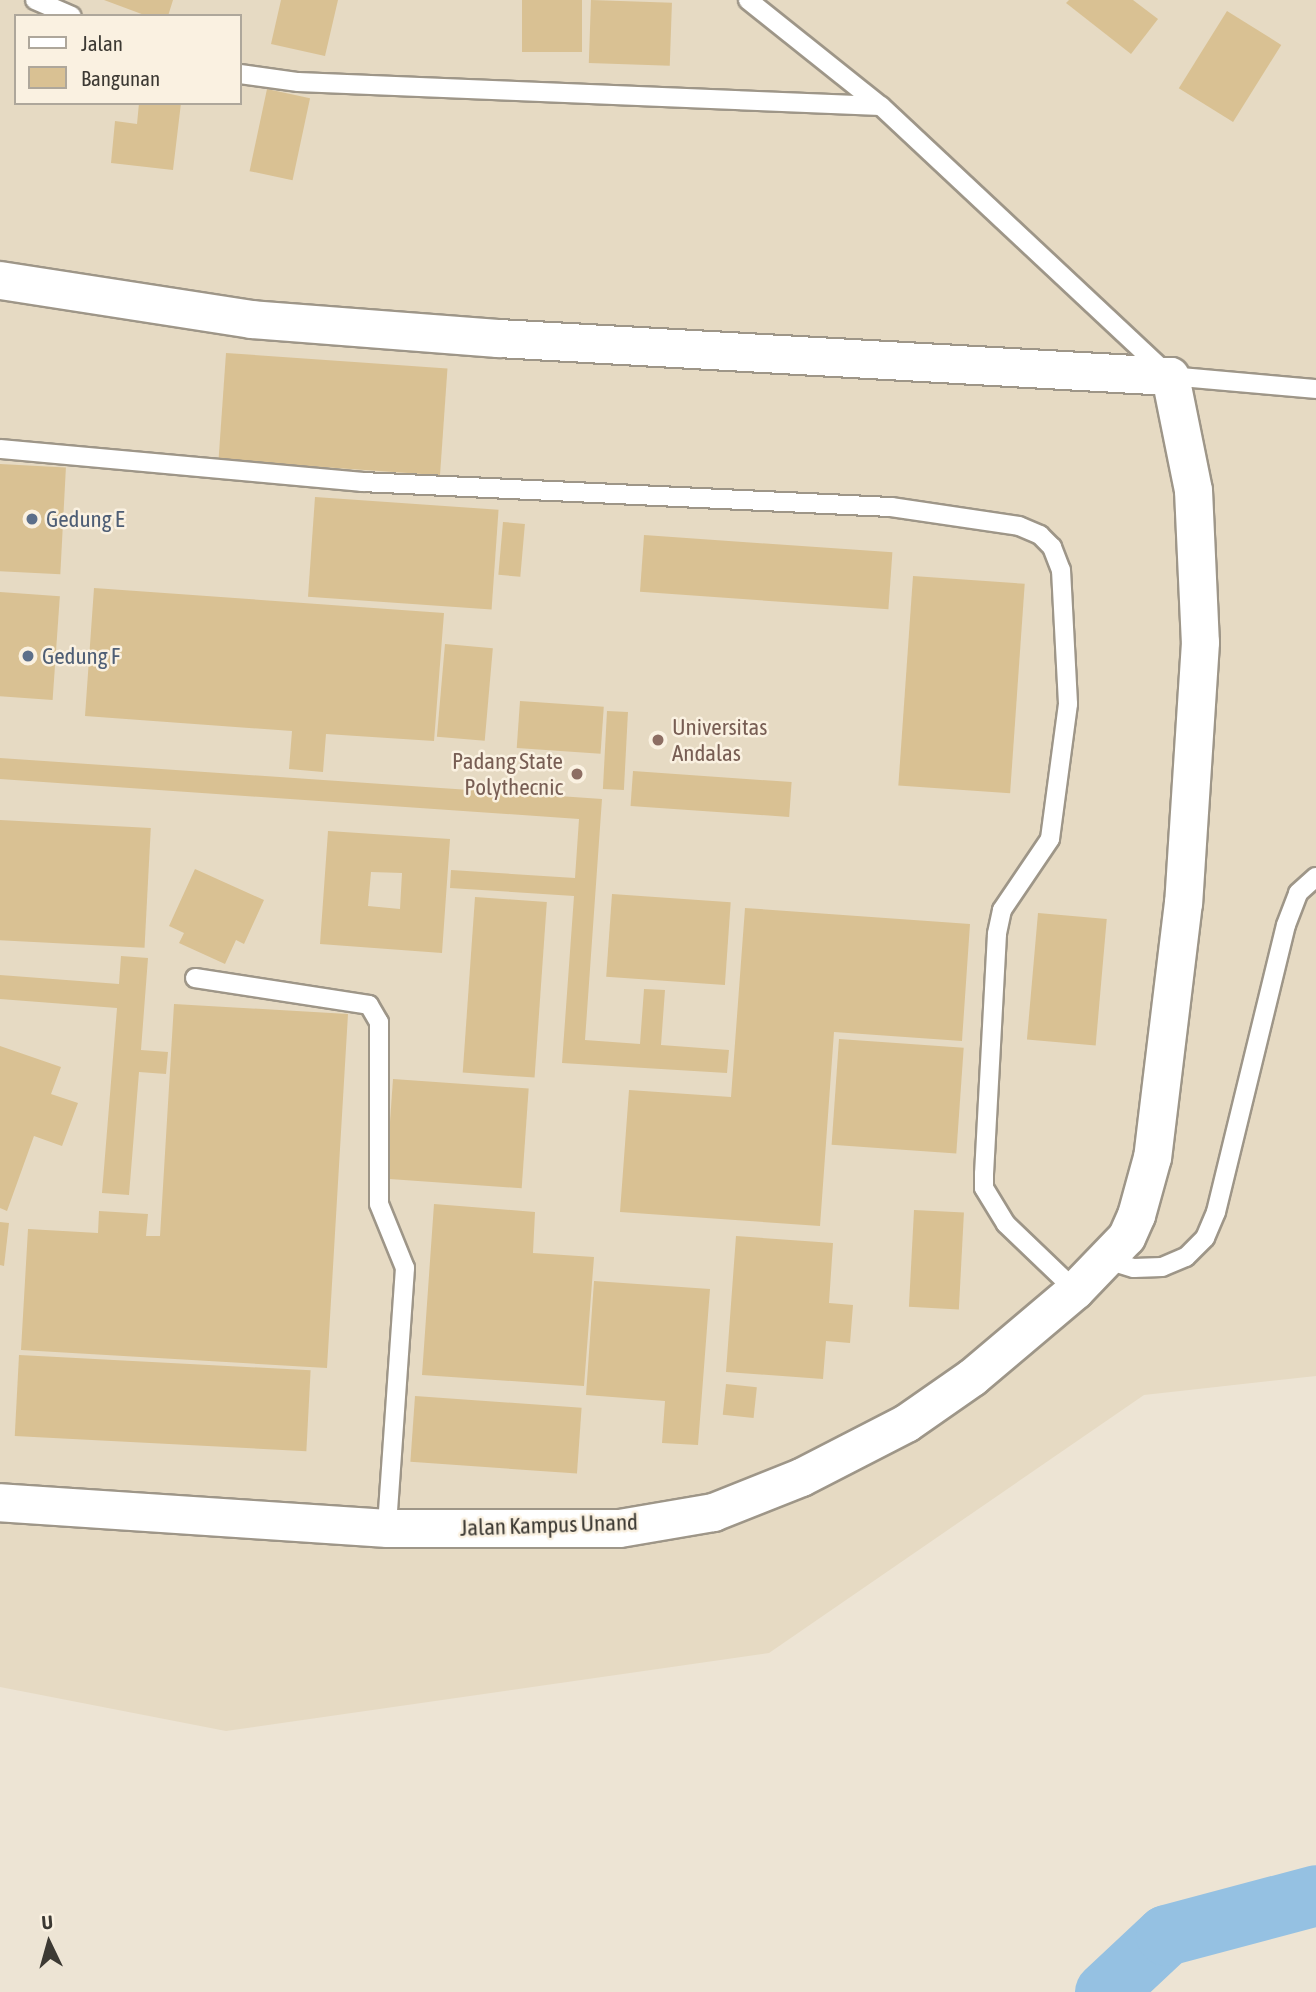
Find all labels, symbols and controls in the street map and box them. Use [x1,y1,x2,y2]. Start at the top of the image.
legend [14,14,242,105]
text: Jalan [81,31,123,55]
text: Bangunan [81,66,160,90]
place label: Gedung E [46,505,125,533]
marker: Gedung E [24,511,40,527]
place label: Gedung F [42,642,120,670]
marker: Gedung F [20,648,36,664]
place label: Universitas Andalas [672,713,767,767]
marker: Universitas Andalas [650,732,666,748]
place label: Padang State Polythecnic [452,747,563,801]
marker: Padang State Polythecnic [569,766,585,782]
street label: Jalan Kampus Unand [460,1508,638,1542]
north arrow [14,1908,84,1978]
text: U [41,1911,54,1934]

